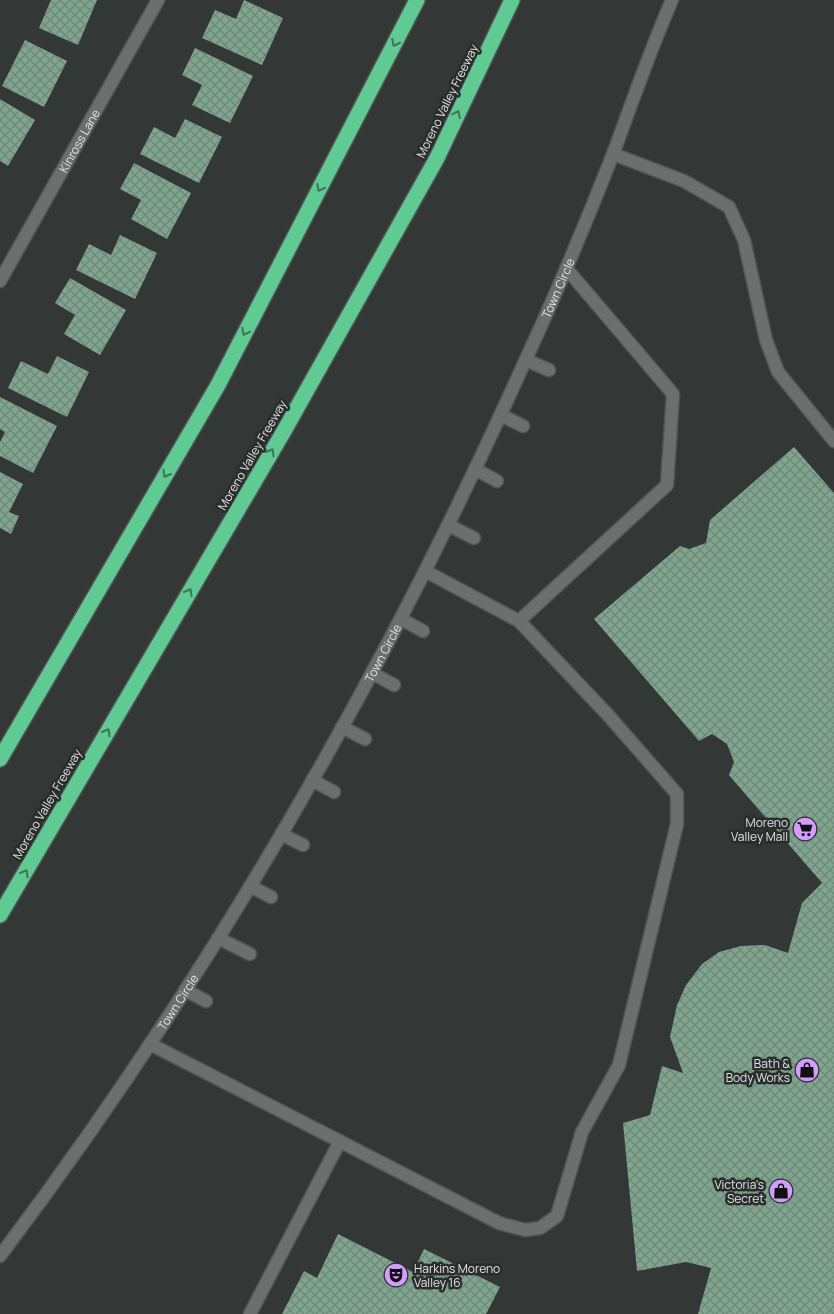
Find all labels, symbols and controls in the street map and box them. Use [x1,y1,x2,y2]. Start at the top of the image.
one-way arrow [391,38,401,47]
street label: Moreno Valley Freeway [412,41,482,161]
street label: Kinross Lane [54,106,104,175]
one-way arrow [451,110,462,119]
one-way arrow [316,182,326,191]
street label: Town Circle [537,255,578,321]
one-way arrow [242,327,252,336]
street label: Moreno Valley Freeway [213,396,291,513]
one-way arrow [265,449,275,458]
one-way arrow [163,468,173,477]
one-way arrow [183,589,193,598]
street label: Town Circle [360,621,405,685]
one-way arrow [101,729,111,738]
street label: Moreno Valley Freeway [8,745,86,862]
place label: Moreno Valley Mall [731,814,788,845]
supermarket icon: Moreno Valley Mall [792,816,818,842]
one-way arrow [18,869,28,878]
street label: Town Circle [153,971,202,1033]
place label: Bath & Body Works [726,1055,790,1086]
shop icon: Bath & Body Works [794,1057,820,1083]
place label: Victoria's Secret [714,1176,764,1207]
shop icon: Victoria's Secret [768,1178,794,1204]
place label: Harkins Moreno Valley 16 [414,1260,500,1291]
theatre icon: Harkins Moreno Valley 16 [383,1262,409,1288]

